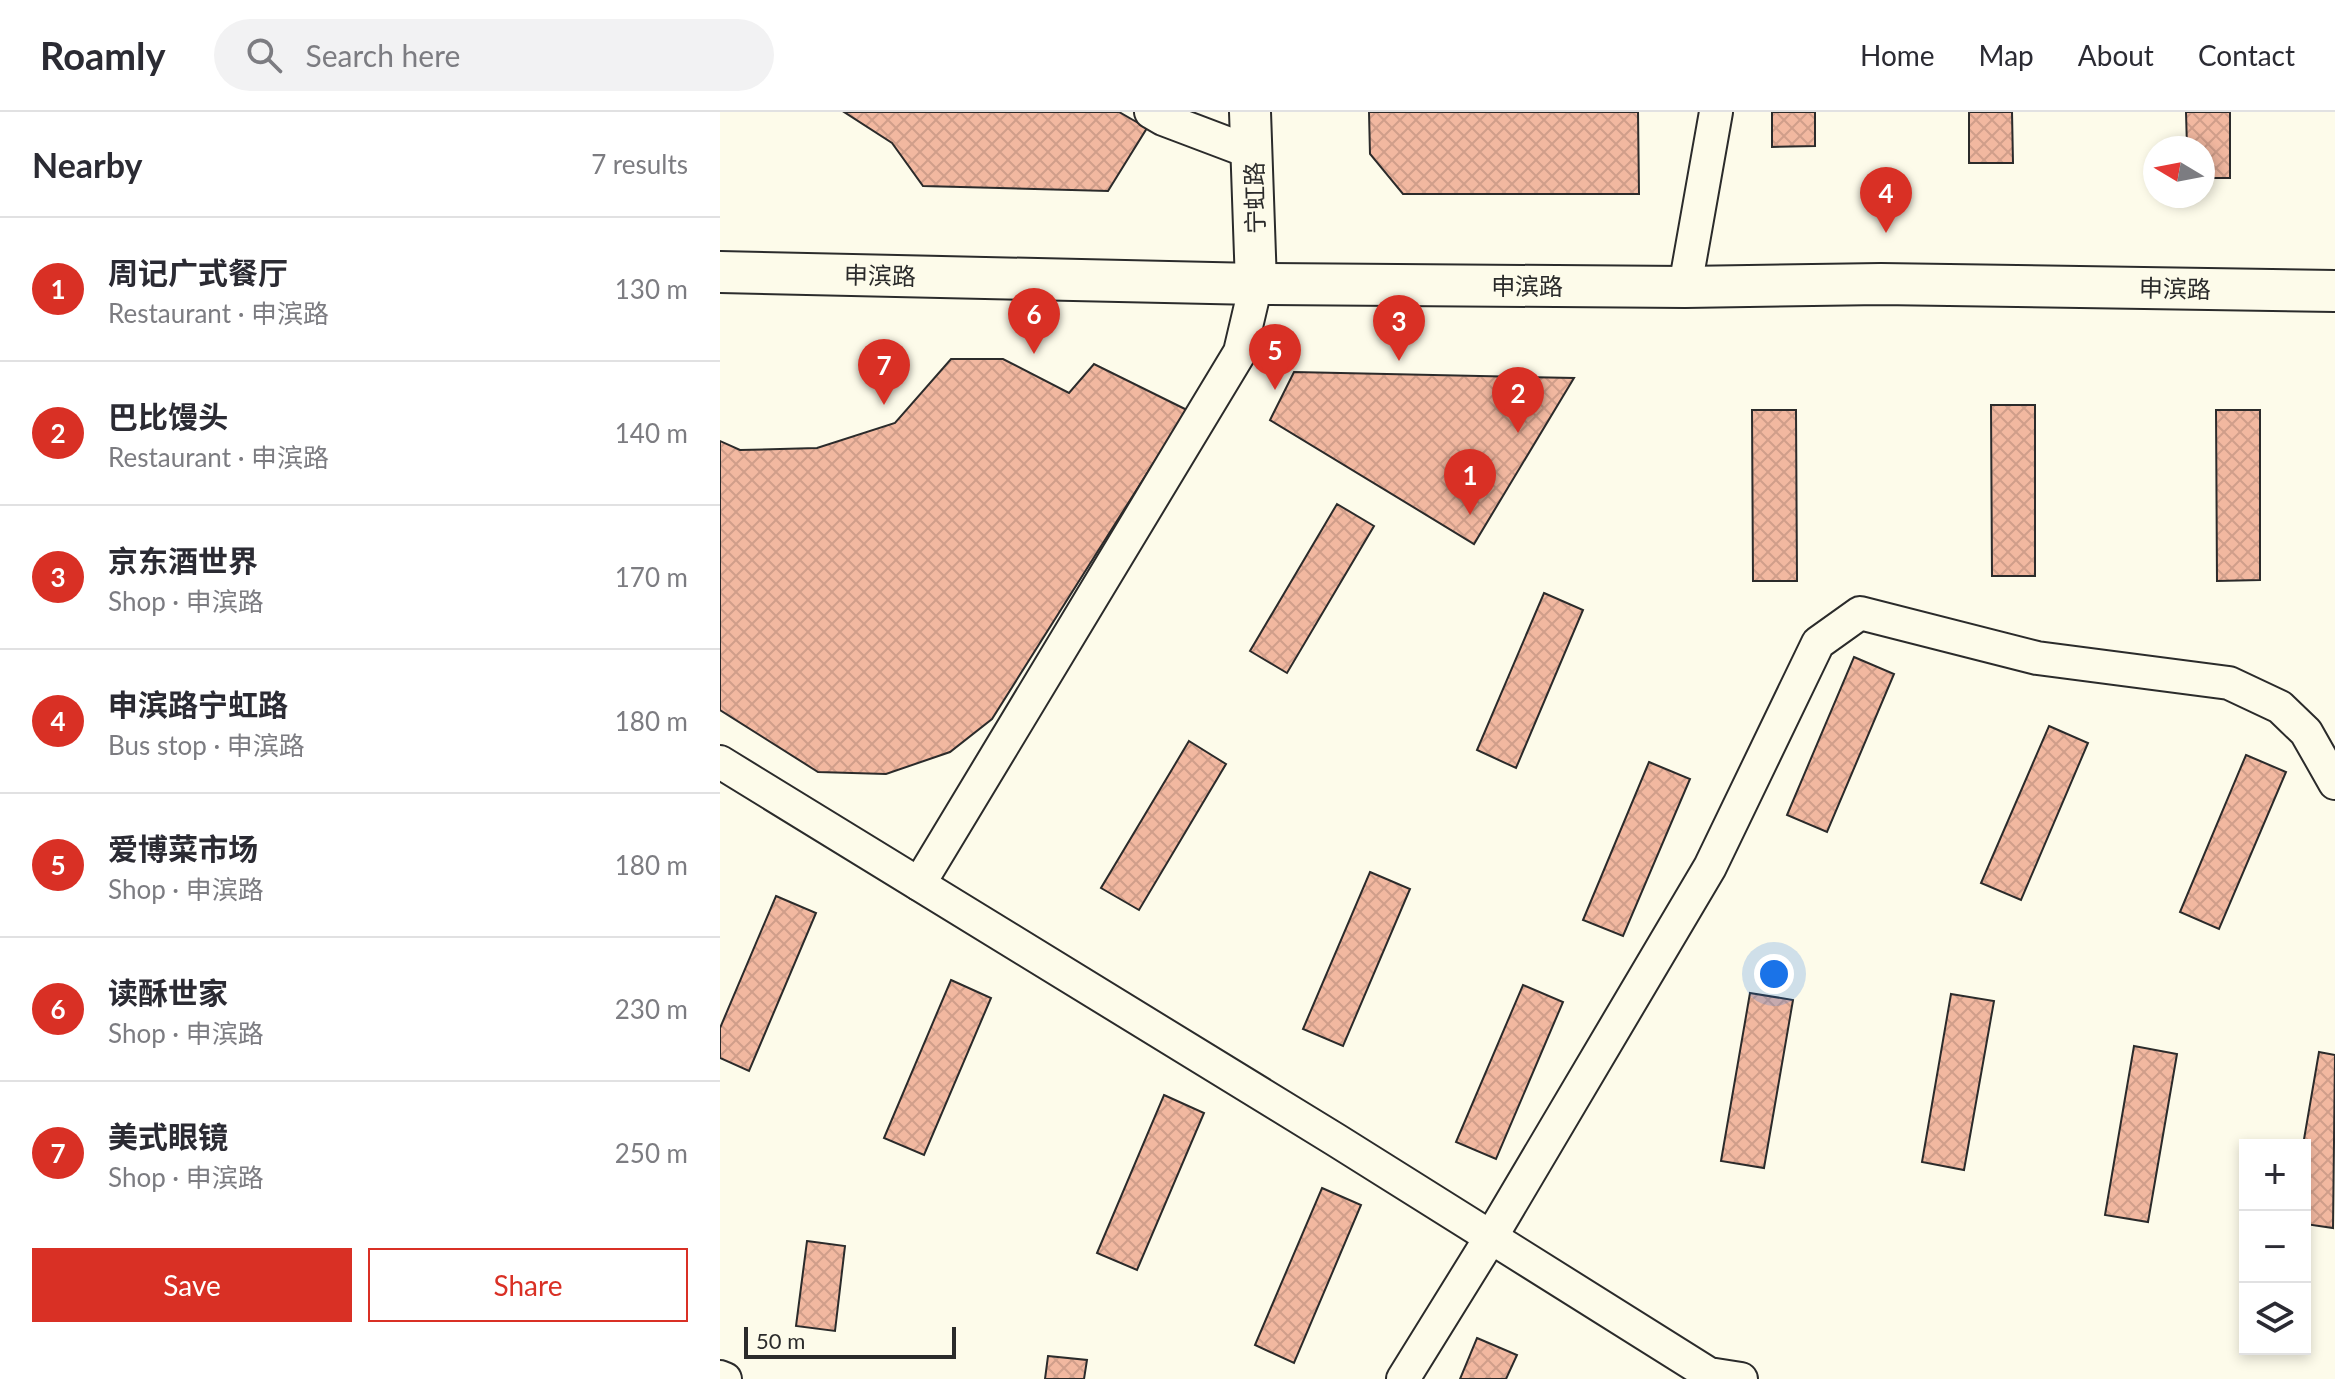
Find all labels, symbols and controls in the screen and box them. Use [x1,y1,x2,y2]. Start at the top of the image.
search box [214,19,774,91]
text: Roamly [40,32,166,78]
icon: search [242,33,286,77]
text: Search here [306,37,460,73]
text: Home [1860,38,1935,72]
text: Map [1979,38,2034,72]
text: About [2078,38,2154,72]
text: Contact [2198,38,2295,72]
north arrow [2143,136,2215,208]
text: Nearby [32,144,143,185]
text: 7 results [591,148,688,180]
street label: 宁虹路 [1239,162,1269,234]
pin: 4 [1860,167,1912,233]
text: 周记广式餐厅 [108,254,288,290]
street label: 申滨路 [844,260,916,290]
street label: 申滨路 [1491,271,1563,300]
text: 1 [50,273,66,305]
text: 130 m [615,273,688,305]
street label: 申滨路 [2139,273,2211,303]
pin: 6 [1008,288,1060,354]
pin: 3 [1373,295,1425,361]
text: Restaurant · 申滨路 [108,297,329,329]
pin: 5 [1249,324,1301,390]
pin: 7 [858,339,910,405]
pin: 2 [1492,367,1544,433]
text: 巴比馒头 [108,398,228,434]
text: 2 [50,417,66,449]
text: 140 m [615,417,688,449]
text: Restaurant · 申滨路 [108,441,329,473]
pin: 1 [1444,449,1496,515]
text: 京东酒世界 [108,542,258,578]
text: 3 [50,561,66,593]
text: 170 m [615,561,688,593]
text: Shop · 申滨路 [108,585,264,617]
text: 申滨路宁虹路 [108,686,288,722]
text: 4 [50,705,66,737]
text: 180 m [615,705,688,737]
text: Bus stop · 申滨路 [108,729,305,761]
text: 爱博菜市场 [108,830,258,866]
text: 5 [50,849,66,881]
text: 180 m [615,849,688,881]
text: Shop · 申滨路 [108,873,264,905]
your location [1754,954,1794,994]
text: 读酥世家 [108,974,228,1010]
text: 6 [50,993,66,1025]
text: 230 m [615,993,688,1025]
text: Shop · 申滨路 [108,1017,264,1049]
text: 美式眼镜 [108,1118,228,1154]
text: 7 [50,1137,66,1169]
text: 250 m [615,1137,688,1169]
map controls [2239,1139,2311,1355]
button: + [2239,1139,2311,1211]
text: Shop · 申滨路 [108,1161,264,1193]
button: − [2239,1211,2311,1283]
button: Save [32,1248,352,1322]
button: Share [368,1248,688,1322]
button: layers [2239,1283,2311,1355]
scale bar [744,1323,956,1359]
text: 50 m [756,1327,805,1354]

